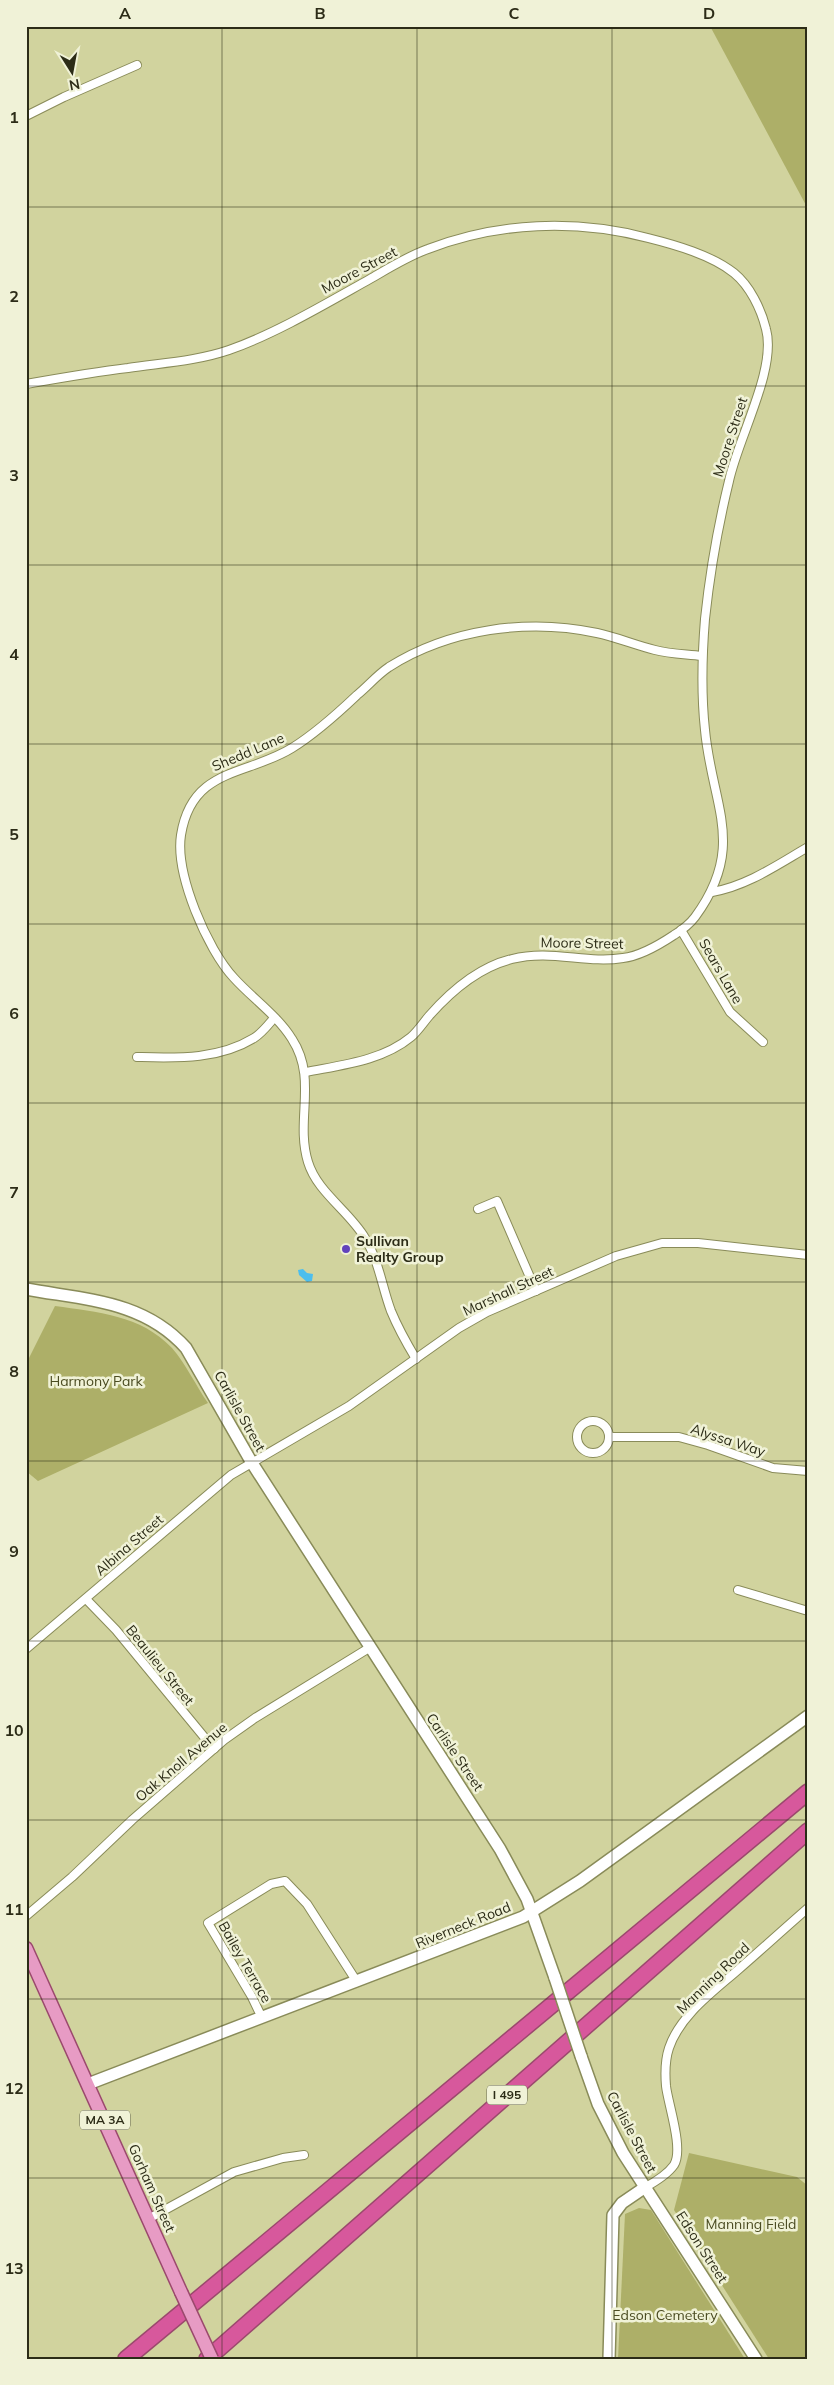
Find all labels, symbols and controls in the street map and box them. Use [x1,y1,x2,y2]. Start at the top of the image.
text: A [119,3,131,23]
text: B [314,3,326,23]
text: C [509,3,520,23]
text: D [703,3,715,23]
north arrow [48,48,98,98]
text: N [68,75,81,95]
text: 1 [9,107,19,127]
street label: Moore Street [318,243,400,297]
text: 2 [9,286,19,306]
street label: Moore Street [709,395,751,479]
text: 3 [9,465,19,485]
text: 4 [9,644,19,664]
street label: Shedd Lane [209,729,287,775]
text: 5 [9,824,19,844]
street label: Moore Street [540,933,624,953]
street label: Sears Lane [695,935,747,1007]
text: 6 [9,1003,19,1023]
text: 7 [9,1182,19,1202]
place label: Sullivan Realty Group [356,1232,444,1266]
marker: Sullivan Realty Group [340,1243,352,1255]
street label: Marshall Street [460,1262,556,1320]
text: 8 [9,1361,19,1381]
street label: Carlisle Street [210,1367,270,1455]
park label: Harmony Park [49,1372,143,1390]
street label: Alyssa Way [688,1419,768,1461]
street label: Albina Street [91,1510,167,1579]
text: 9 [9,1541,19,1561]
street label: Beaulieu Street [122,1621,198,1709]
street label: Carlisle Street [422,1710,488,1794]
street label: Oak Knoll Avenue [131,1718,231,1806]
text: 10 [4,1720,24,1740]
street label: Riverneck Road [413,1898,513,1952]
text: 11 [4,1899,24,1919]
street label: Bailey Terrace [214,1918,276,2006]
street label: Manning Road [673,1939,753,2017]
text: 12 [4,2078,24,2098]
road number: I 495 [487,2086,527,2104]
street label: Carlisle Street [603,2088,661,2176]
road number: MA 3A [80,2110,130,2130]
street label: Gorham Street [125,2141,179,2235]
street label: Edson Street [672,2208,732,2286]
park label: Manning Field [706,2215,797,2233]
text: 13 [4,2258,24,2278]
park label: Edson Cemetery [612,2306,718,2324]

